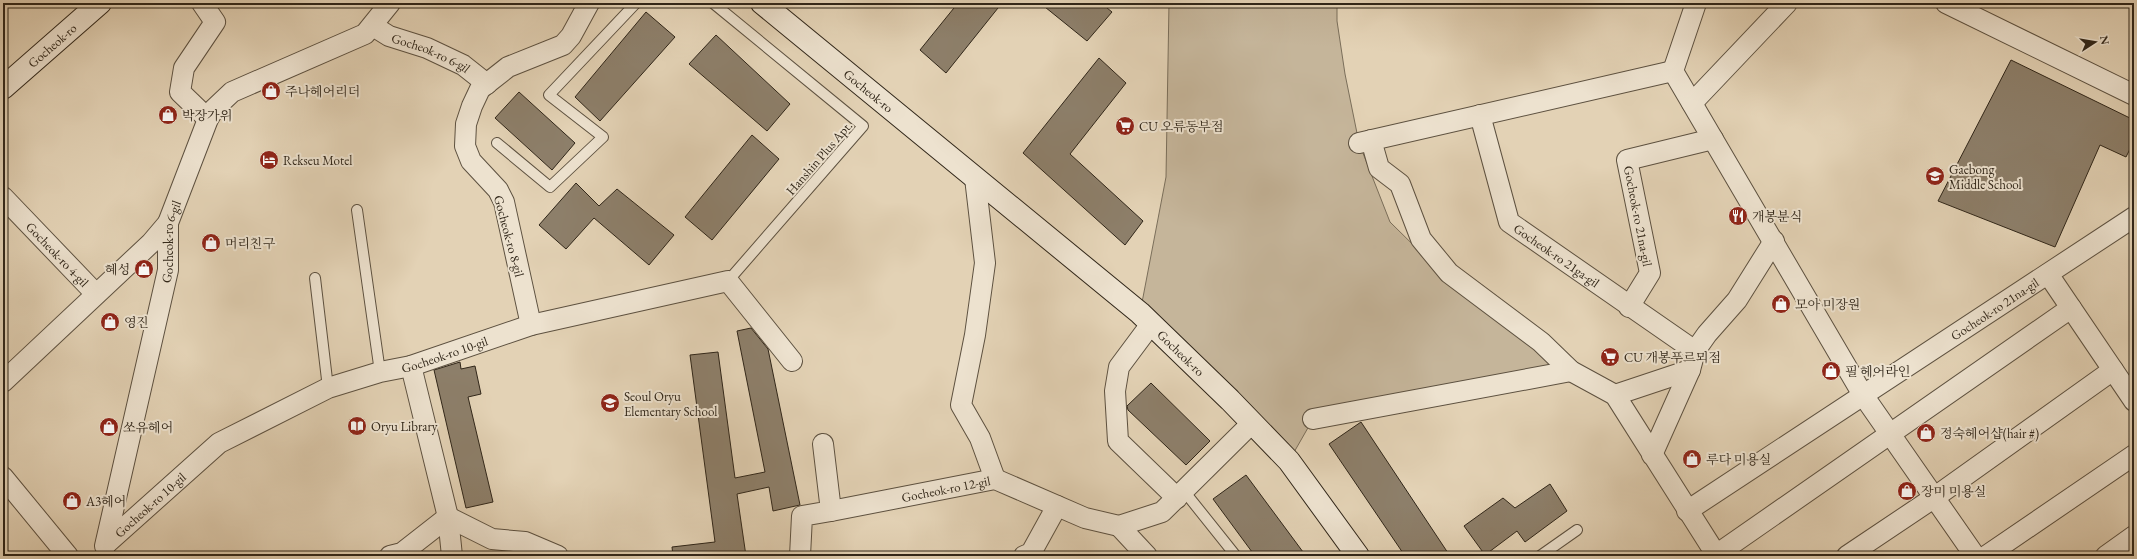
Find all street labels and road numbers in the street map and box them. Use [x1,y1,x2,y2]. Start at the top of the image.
street label: Gocheok-ro [24,19,80,71]
street label: Gocheok-ro 6-gil [389,29,474,76]
street label: Gocheok-ro [840,65,897,116]
street label: Hanshin Plus Apt. [782,117,856,199]
street label: Gocheok-ro 21na-gil [1620,164,1656,268]
street label: Gocheok-ro 8-gil [490,193,528,279]
street label: Gocheok-ro 6-gil [157,198,185,285]
street label: Gocheok-ro 4-gil [22,218,93,290]
street label: Gocheok-ro 21ga-gil [1510,219,1603,291]
street label: Gocheok-ro 21na-gil [1947,274,2042,344]
street label: Gocheok-ro [1154,326,1208,380]
street label: Gocheok-ro 10-gil [400,332,490,376]
street label: Gocheok-ro 10-gil [111,468,189,541]
street label: Gocheok-ro 12-gil [900,472,992,506]

